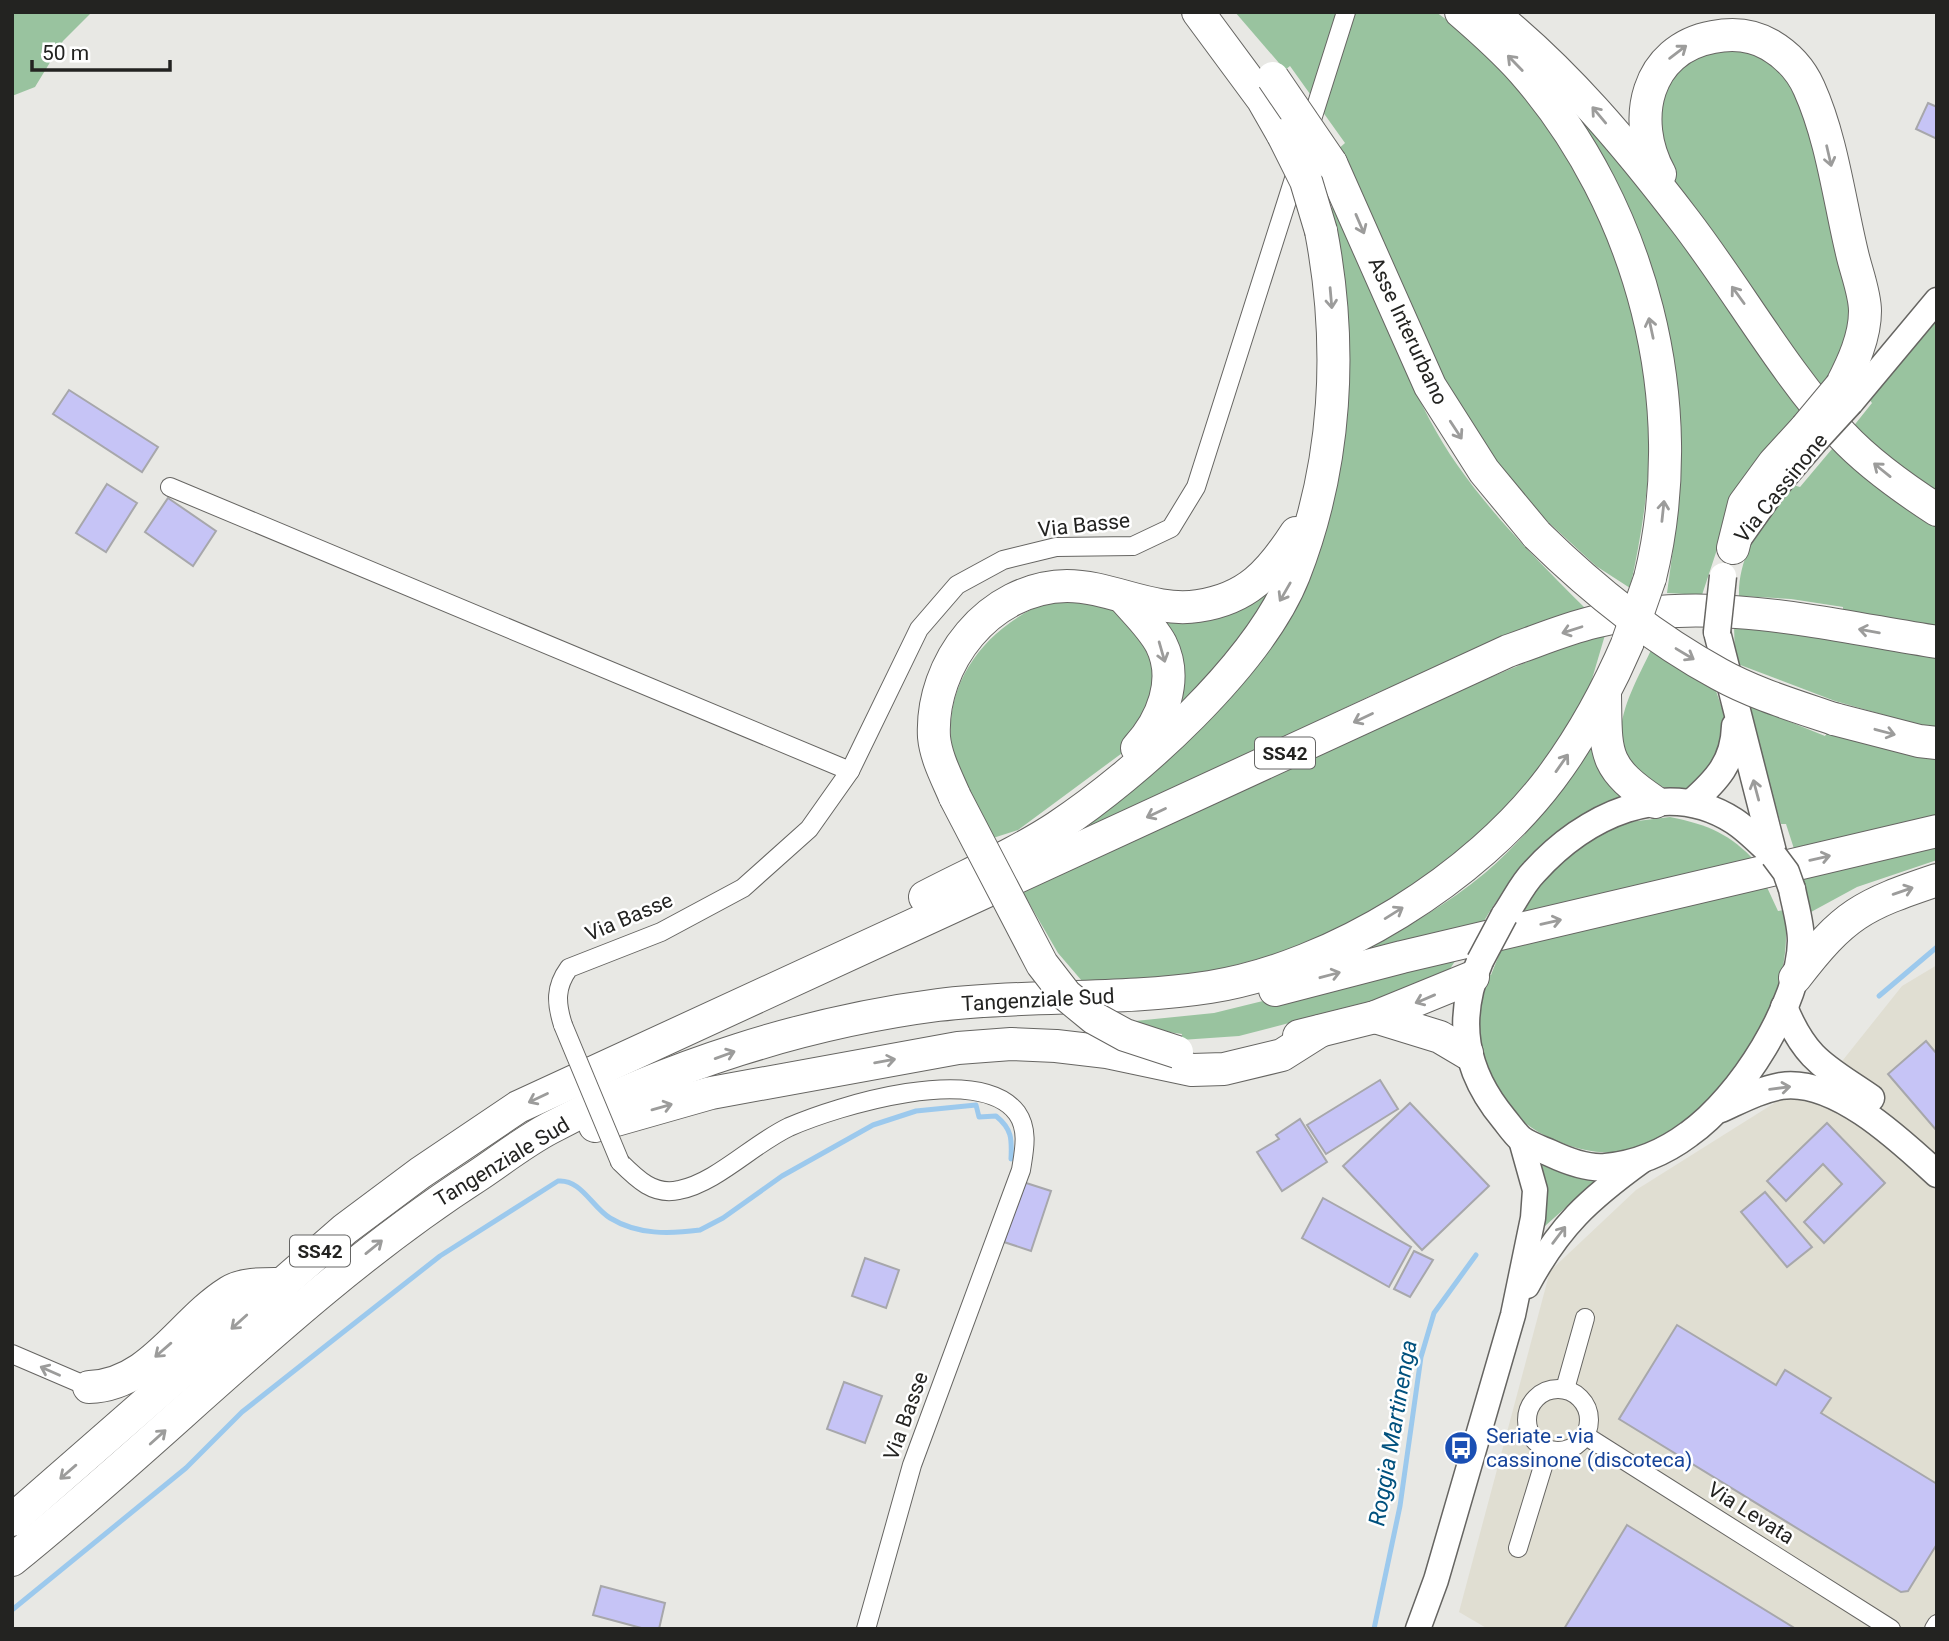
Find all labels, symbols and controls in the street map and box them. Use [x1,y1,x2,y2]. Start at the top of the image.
scale bar [32,28,170,72]
text: 50 m [42,41,89,65]
one-way arrow [1668,45,1687,60]
one-way arrow [1507,55,1524,72]
one-way arrow [1592,106,1607,124]
one-way arrow [1823,144,1836,167]
one-way arrow [1354,213,1367,235]
street label: Asse Interurbano [1363,254,1453,408]
one-way arrow [1325,286,1338,309]
one-way arrow [1731,286,1745,305]
one-way arrow [1643,317,1657,340]
one-way arrow [1449,420,1463,439]
street label: Via Cassinone [1730,429,1832,547]
one-way arrow [1873,463,1891,478]
one-way arrow [1657,501,1670,523]
street label: Via Basse [1037,508,1131,542]
one-way arrow [1277,582,1291,602]
one-way arrow [1561,624,1583,637]
one-way arrow [1859,624,1881,637]
one-way arrow [1157,641,1170,663]
one-way arrow [1674,647,1694,661]
one-way arrow [1352,712,1374,725]
one-way arrow [1874,727,1896,740]
road number: SS42 [1255,738,1315,768]
one-way arrow [1555,754,1569,773]
one-way arrow [1749,779,1762,801]
one-way arrow [1146,807,1167,820]
one-way arrow [1808,851,1831,864]
one-way arrow [1892,884,1914,896]
street label: Via Basse [582,888,676,946]
one-way arrow [1383,906,1403,920]
one-way arrow [1539,915,1562,928]
one-way arrow [1318,968,1340,981]
street label: Tangenziale Sud [961,984,1115,1016]
one-way arrow [1414,993,1436,1006]
one-way arrow [713,1047,735,1060]
one-way arrow [873,1054,896,1068]
one-way arrow [1768,1081,1791,1094]
one-way arrow [528,1092,549,1105]
one-way arrow [651,1099,673,1112]
street label: Tangenziale Sud [430,1112,574,1212]
one-way arrow [1551,1226,1566,1244]
road number: SS42 [290,1236,350,1266]
one-way arrow [364,1240,382,1255]
one-way arrow [230,1314,248,1330]
water label: Roggia Martinenga [1363,1338,1423,1528]
one-way arrow [154,1342,172,1358]
one-way arrow [40,1364,62,1377]
street label: Via Basse [879,1368,933,1464]
place label: Seriate - via cassinone (discoteca) [1486,1424,1692,1472]
one-way arrow [149,1429,167,1445]
bus stop icon: Seriate - via cassinone (discoteca) [1442,1429,1480,1467]
one-way arrow [60,1464,78,1480]
street label: Via Levata [1703,1477,1799,1549]

